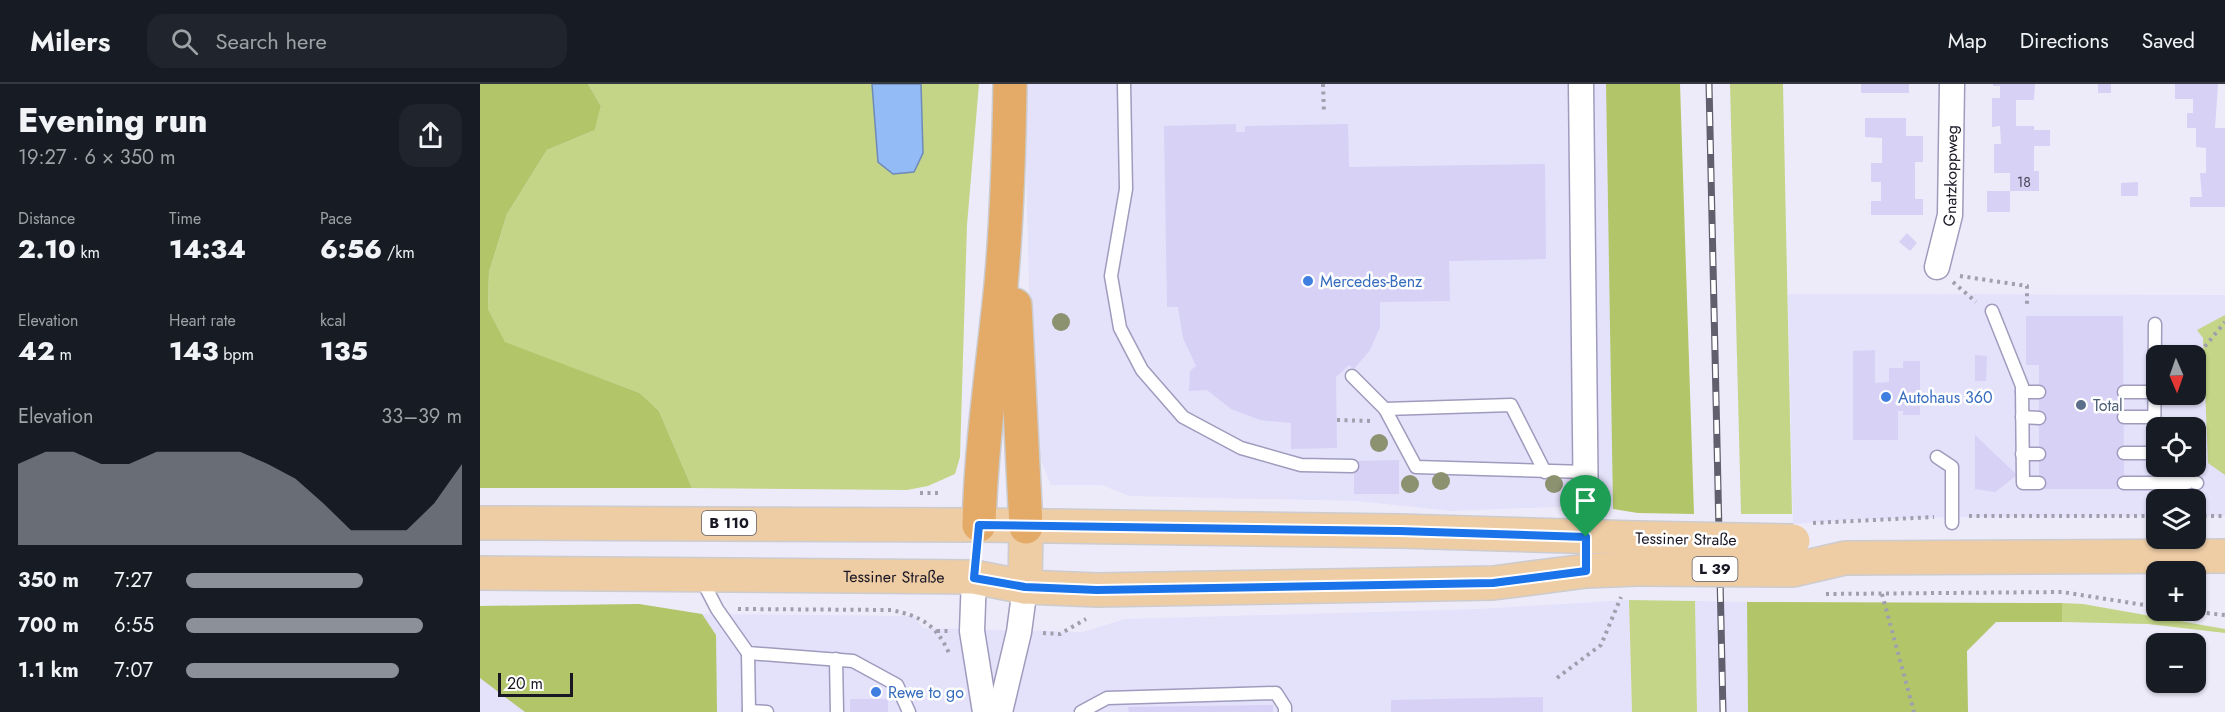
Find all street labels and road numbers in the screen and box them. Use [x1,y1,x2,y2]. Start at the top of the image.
street label: Gnatzkoppweg [1936,125,1963,229]
road number: B 110 [702,511,756,535]
street label: Tessiner Straße [1635,527,1737,551]
road number: L 39 [1692,557,1738,581]
street label: Tessiner Straße [843,564,945,588]

